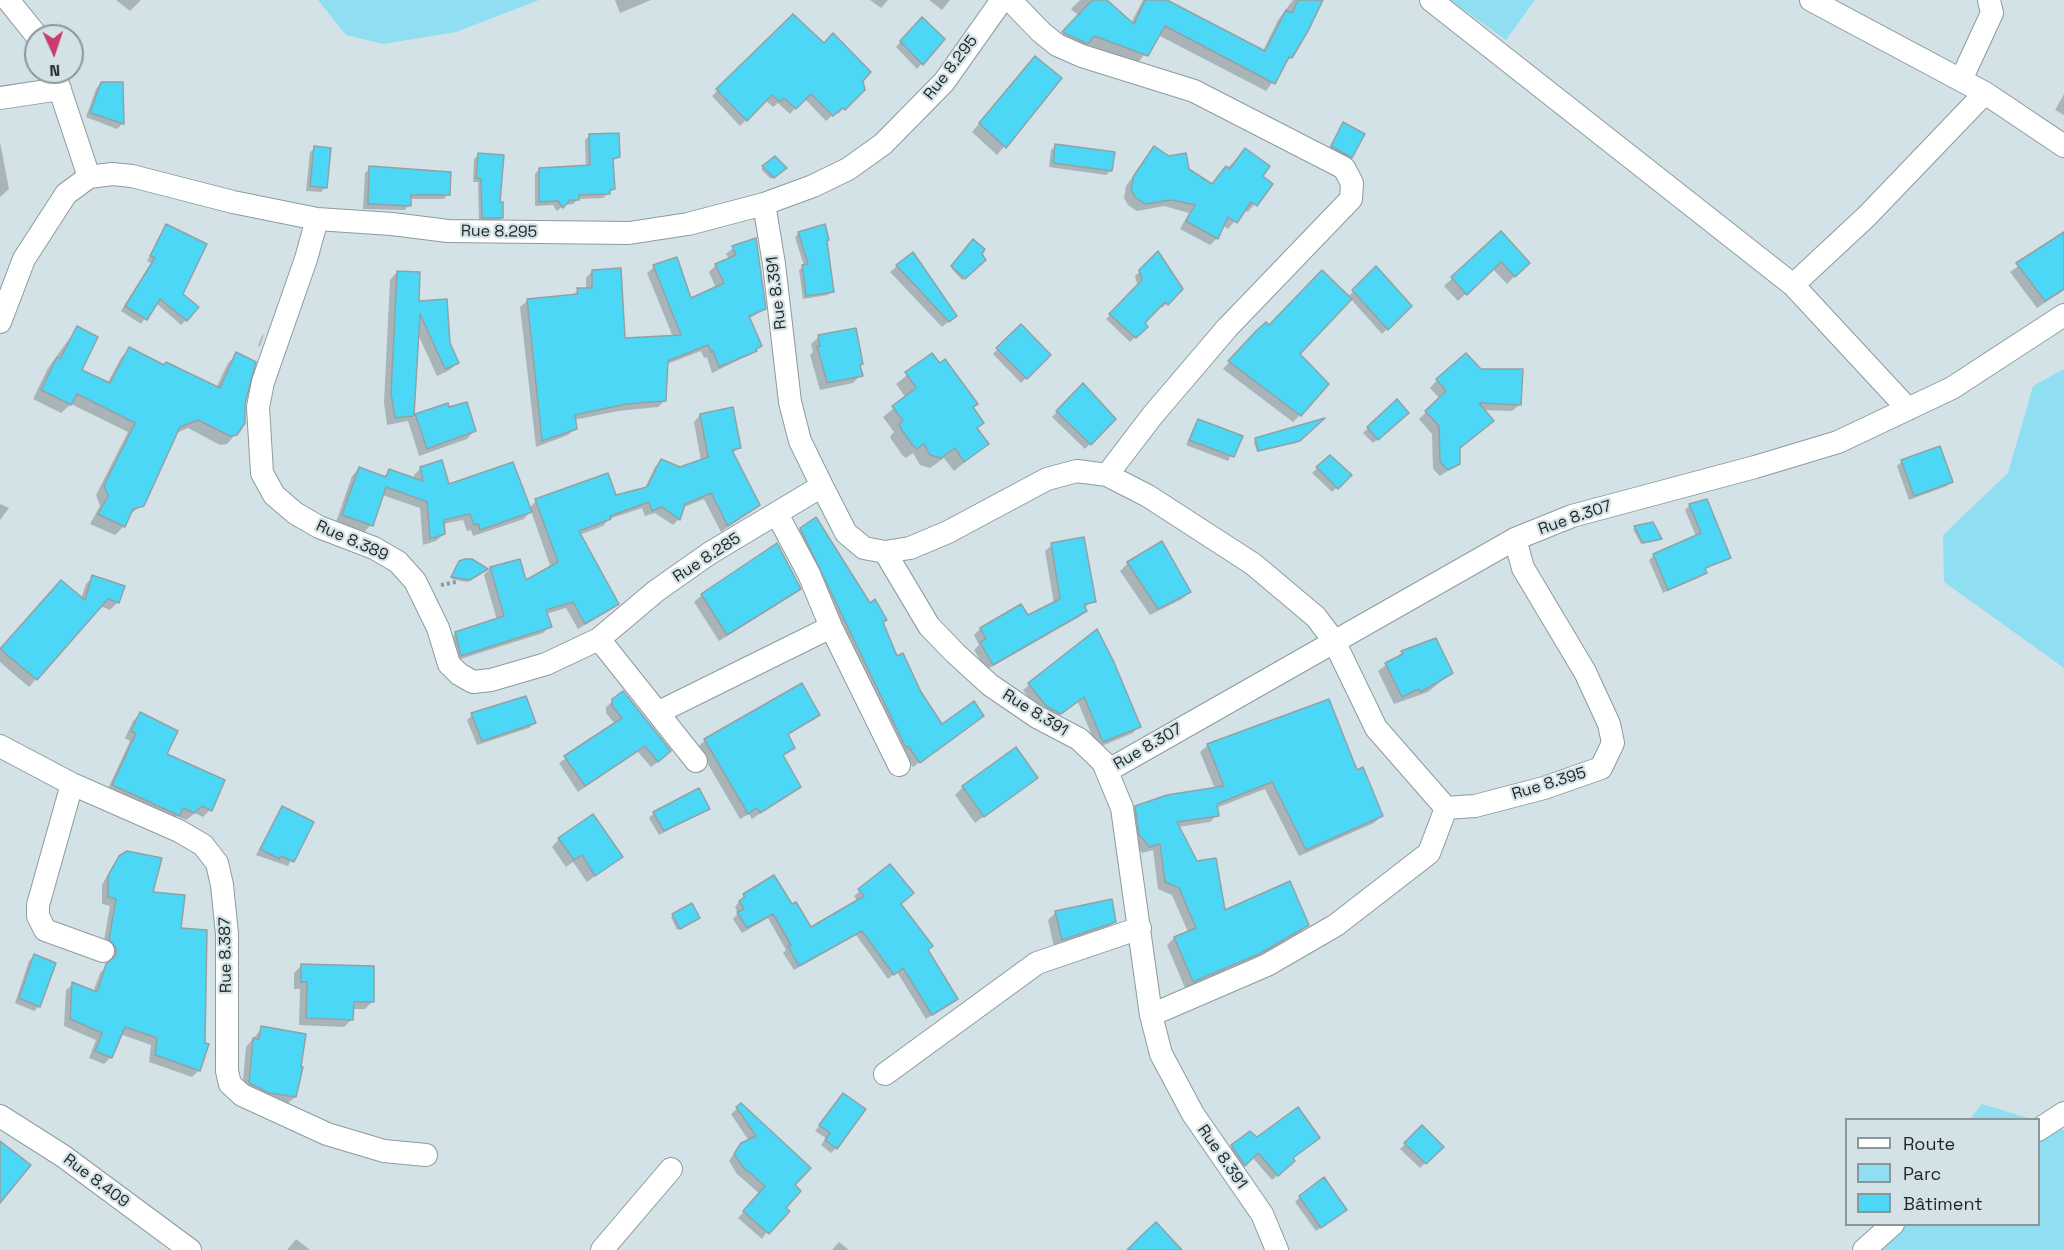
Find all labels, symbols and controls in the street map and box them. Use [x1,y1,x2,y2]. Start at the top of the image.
north arrow [24,24,84,84]
street label: Rue 8.295 [920,32,982,104]
text: N [49,60,61,81]
street label: Rue 8.295 [461,222,537,242]
street label: Rue 8.391 [763,255,791,331]
street label: Rue 8.307 [1536,497,1614,539]
street label: Rue 8.389 [313,517,391,565]
street label: Rue 8.285 [670,529,744,587]
street label: Rue 8.391 [999,685,1071,741]
street label: Rue 8.307 [1110,720,1186,774]
street label: Rue 8.395 [1510,764,1588,804]
street label: Rue 8.387 [216,917,236,993]
legend [1845,1118,2040,1226]
street label: Rue 8.391 [1193,1121,1251,1193]
text: Route [1903,1132,1955,1155]
street label: Rue 8.409 [59,1150,133,1212]
text: Parc [1903,1162,1941,1185]
text: Bâtiment [1903,1192,1983,1215]

